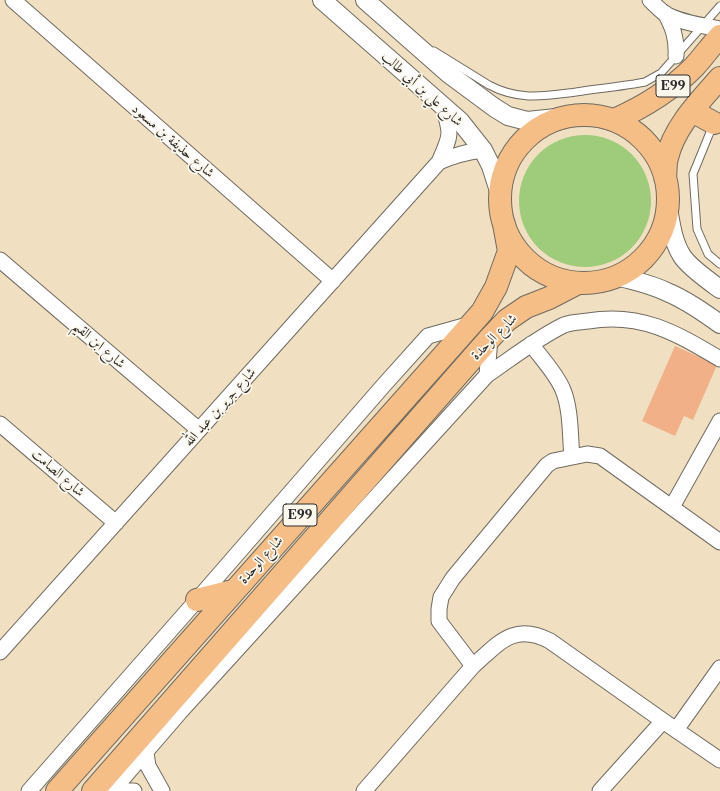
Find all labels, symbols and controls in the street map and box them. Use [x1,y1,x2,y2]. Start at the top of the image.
street label: شارع علي بن أبي طالب [378,48,466,130]
road number: E99 [656,75,690,97]
street label: شارع حذيفة بن مسعود [128,101,218,181]
street label: شارع الوحدة [467,310,521,364]
street label: شارع ابن القيم [69,318,129,372]
street label: شارع جرير بن عبد الله [180,364,260,450]
street label: شارع الصامت [28,445,88,501]
road number: E99 [283,504,317,526]
street label: شارع الوحدة [235,533,287,587]

